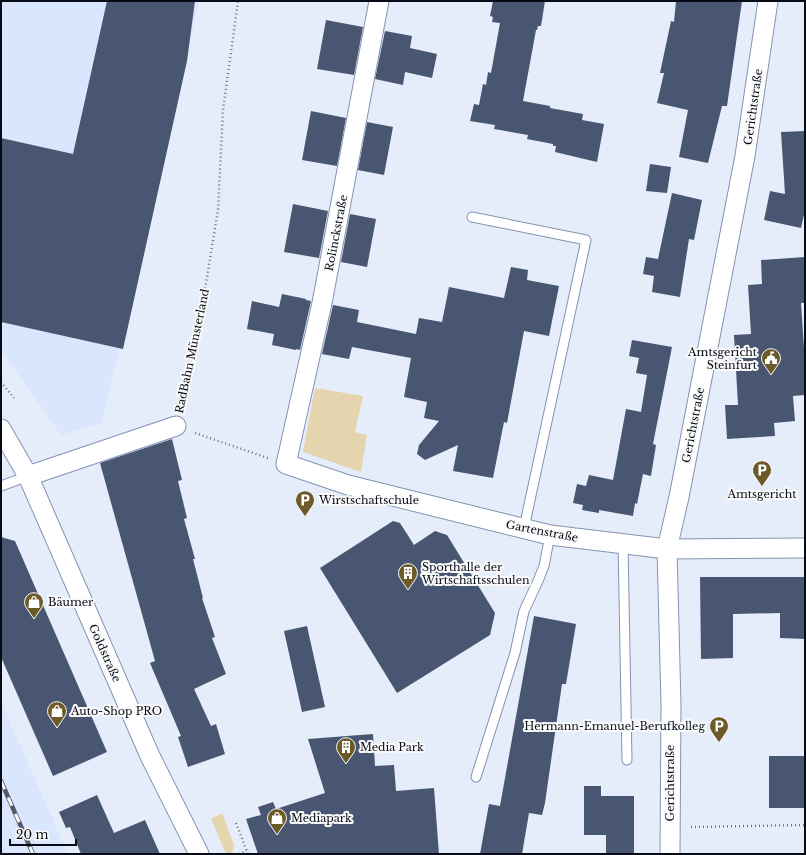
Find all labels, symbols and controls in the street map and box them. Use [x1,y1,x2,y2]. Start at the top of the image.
street label: Gerichtstraße [741,68,765,146]
street label: Rolinckstraße [322,194,350,272]
street label: RadBahn Münsterland [172,287,212,415]
place label: Amtsgericht Steinfurt [687,345,758,372]
public building icon: Amtsgericht Steinfurt [760,347,782,375]
street label: Gerichtstraße [679,386,707,464]
parking icon: Amtsgericht [751,459,773,487]
place label: Amtsgericht [727,487,797,501]
parking icon: Wirstschaftschule [294,489,316,517]
place label: Wirstschaftschule [318,493,419,507]
street label: Gartenstraße [505,517,579,545]
place label: Sporthalle der Wirtschaftsschulen [421,560,530,587]
building icon: Sporthalle der Wirtschaftsschulen [397,562,419,590]
shop icon: Bäumer [23,591,45,619]
place label: Bäumer [48,595,94,609]
street label: Goldstraße [86,622,124,684]
shop icon: Auto-Shop PRO [46,700,68,728]
place label: Auto-Shop PRO [70,704,162,718]
parking icon: Hermann-Emanuel-Berufkolleg [708,715,730,743]
place label: Hermann-Emanuel-Berufkolleg [524,719,705,733]
building icon: Media Park [335,736,357,764]
place label: Media Park [360,740,424,754]
street label: Gerichtstraße [663,745,677,821]
shop icon: Mediapark [266,807,288,835]
place label: Mediapark [291,811,352,825]
scale bar [10,821,76,847]
text: 20 m [16,827,48,842]

